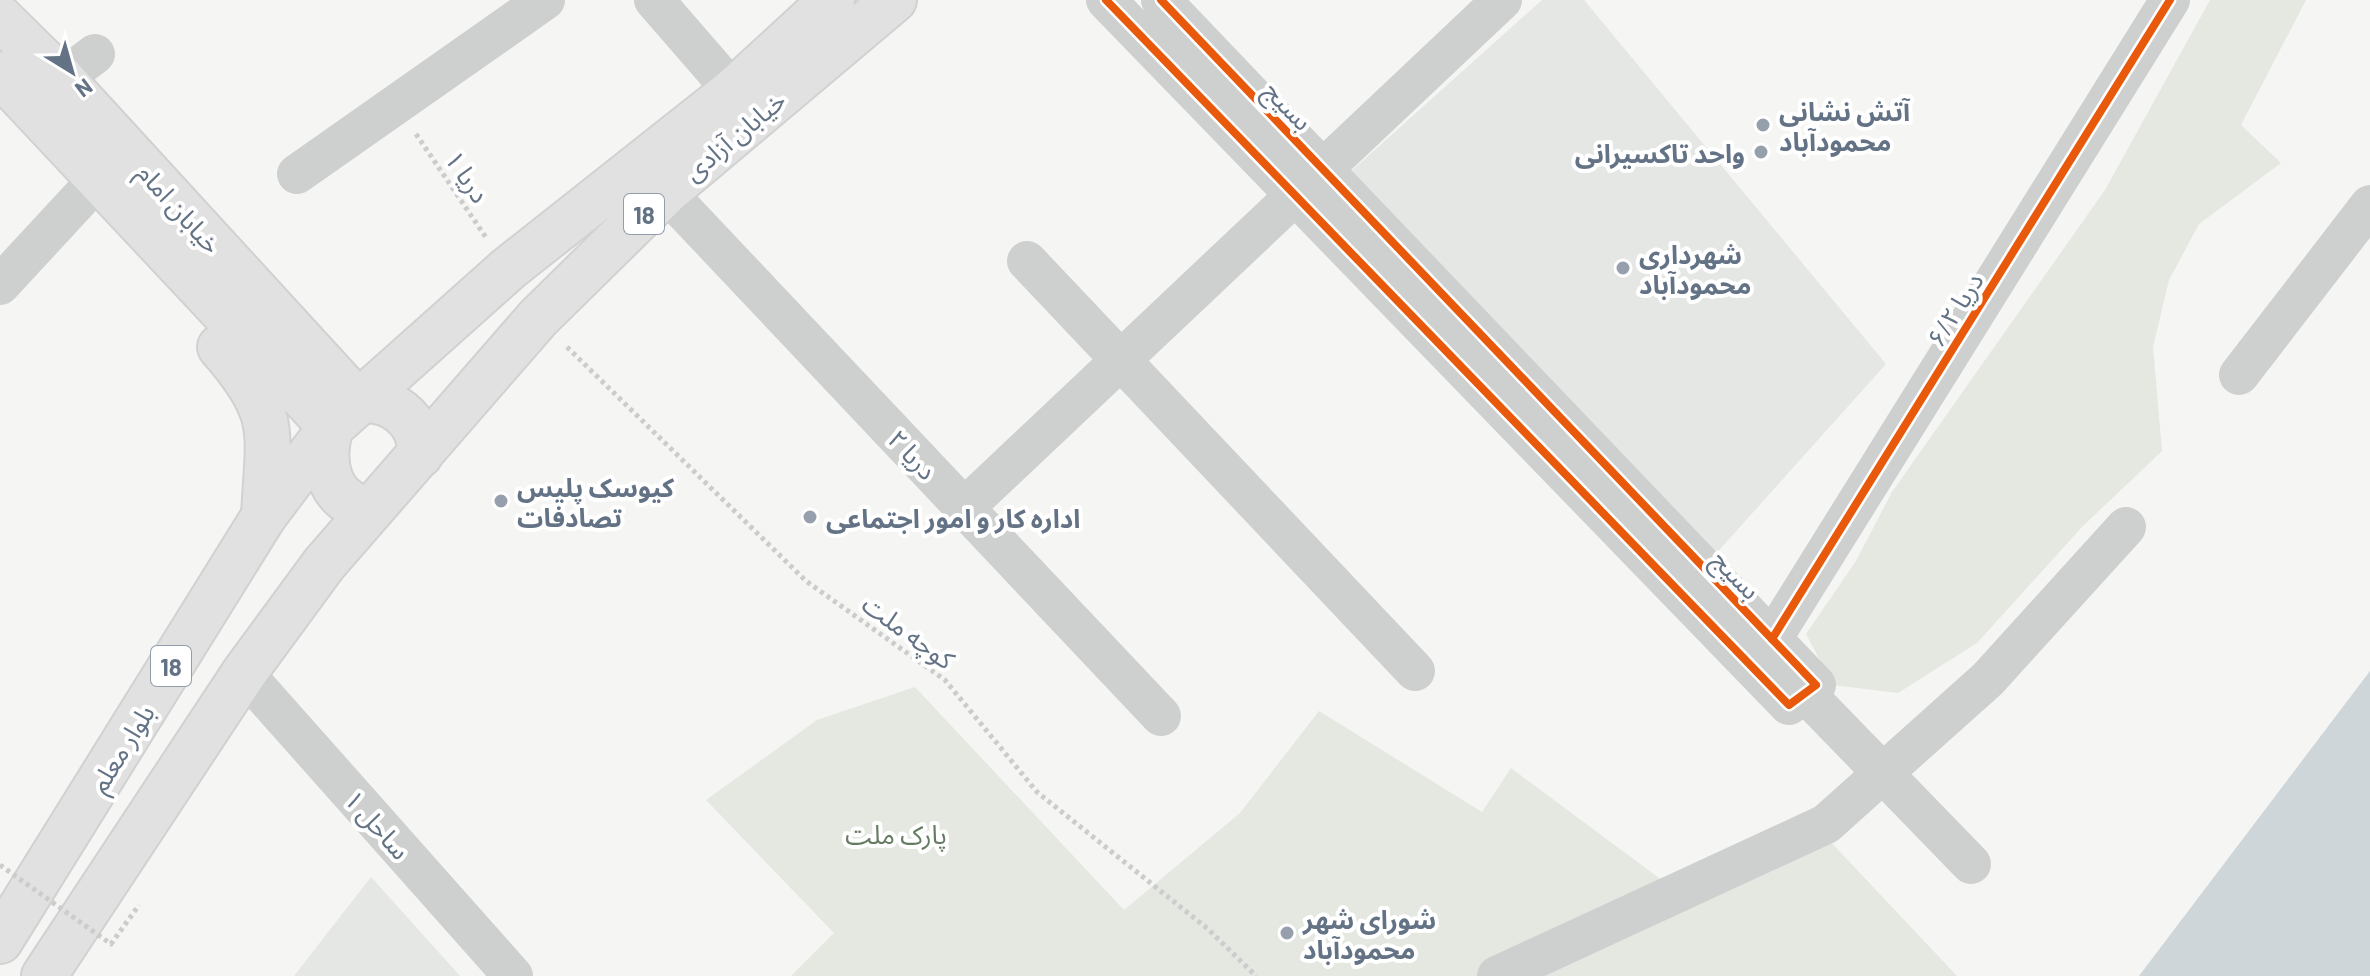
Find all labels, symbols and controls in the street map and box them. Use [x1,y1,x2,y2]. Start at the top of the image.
north arrow [32,32,112,112]
text: N [71,74,98,104]
street label: بسیج [1254,74,1319,140]
street label: خیابان آزادی [677,83,792,187]
place label: آتش نشانی محمودآباد [1779,95,1911,157]
marker: آتش نشانی محمودآباد [1754,116,1772,134]
place label: واحد تاکسیرانی [1575,137,1745,169]
marker: واحد تاکسیرانی [1752,143,1770,161]
street label: دریا ۱ [438,144,497,209]
street label: خیابان امام [127,157,228,263]
road number: 18 [624,194,664,234]
place label: شهرداری محمودآباد [1639,238,1751,300]
marker: شهرداری محمودآباد [1614,259,1632,277]
street label: دریا ۶/۲ [1919,266,1990,352]
street label: دریا ۲ [882,423,944,486]
place label: کیوسک پلیس تصادفات [517,471,675,532]
marker: کیوسک پلیس تصادفات [492,492,510,510]
place label: اداره کار و امور اجتماعی [826,502,1080,534]
marker: اداره کار و امور اجتماعی [801,508,819,526]
street label: بسیج [1702,543,1767,609]
street label: کوچه ملت [855,587,961,677]
road number: 18 [151,646,191,686]
street label: بلوار معلم [82,698,165,801]
street label: ساحل ۱ [338,783,417,866]
park label: پارک ملت [845,818,947,852]
place label: شورای شهر محمودآباد [1302,903,1436,965]
marker: شورای شهر محمودآباد [1278,924,1296,942]

